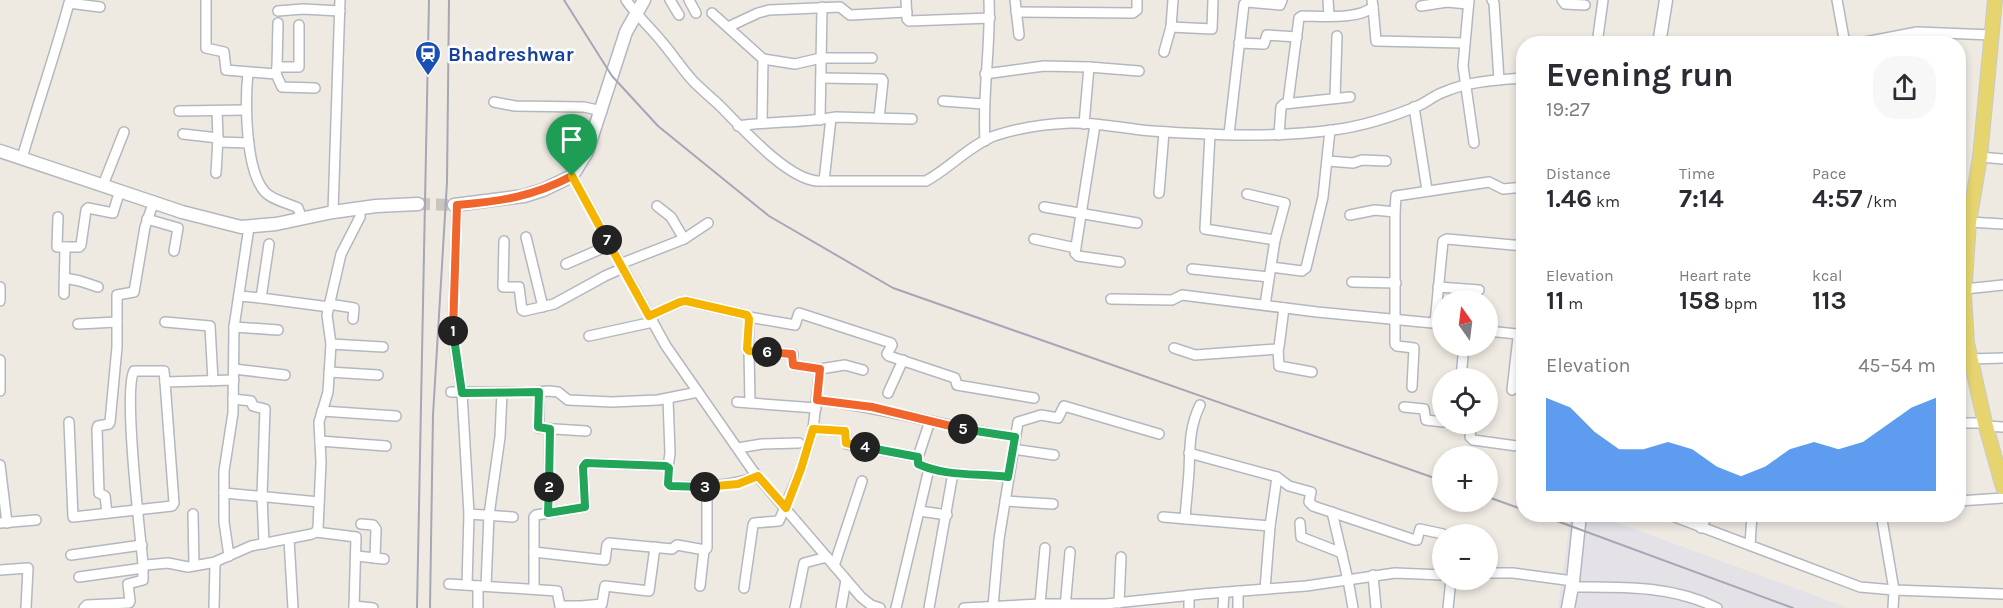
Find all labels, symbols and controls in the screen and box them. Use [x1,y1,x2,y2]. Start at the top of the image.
station icon: Bhadreshwar [413,39,443,77]
place label: Bhadreshwar [448,43,574,66]
text: Evening run [1546,56,1734,94]
button: share [1873,56,1936,119]
text: 19:27 [1546,98,1590,121]
pin [546,114,597,176]
icon: arrive [555,123,588,156]
text: Distance [1546,164,1611,183]
text: Time [1679,164,1715,183]
text: Pace [1812,164,1846,183]
text: 1.46 [1546,183,1592,214]
text: 7:14 [1679,183,1724,214]
text: 4:57 [1812,183,1863,214]
text: km [1592,192,1620,211]
text: /km [1863,192,1897,211]
pin: 7 [592,225,622,255]
text: 7 [603,230,611,249]
text: Elevation [1546,266,1614,285]
text: Heart rate [1679,266,1751,285]
text: kcal [1812,266,1843,285]
text: 11 [1546,285,1565,316]
text: 158 [1679,285,1720,316]
text: 113 [1812,285,1847,316]
north arrow [1432,290,1498,356]
map controls [1432,290,1498,590]
text: m [1565,294,1583,313]
text: bpm [1720,294,1758,313]
pin: 1 [438,316,468,346]
text: 1 [450,321,456,340]
pin: 6 [752,337,782,367]
text: 6 [762,342,772,361]
text: Elevation [1546,354,1631,377]
text: 45–54 m [1858,354,1936,377]
button: locate [1432,368,1498,434]
pin: 5 [948,414,978,444]
text: 5 [958,419,968,438]
pin: 4 [850,432,880,462]
text: 4 [860,437,870,456]
button: + [1432,446,1498,512]
pin: 2 [534,472,564,502]
pin: 3 [690,472,720,502]
text: 2 [544,477,554,496]
text: 3 [700,477,710,496]
button: − [1432,524,1498,590]

